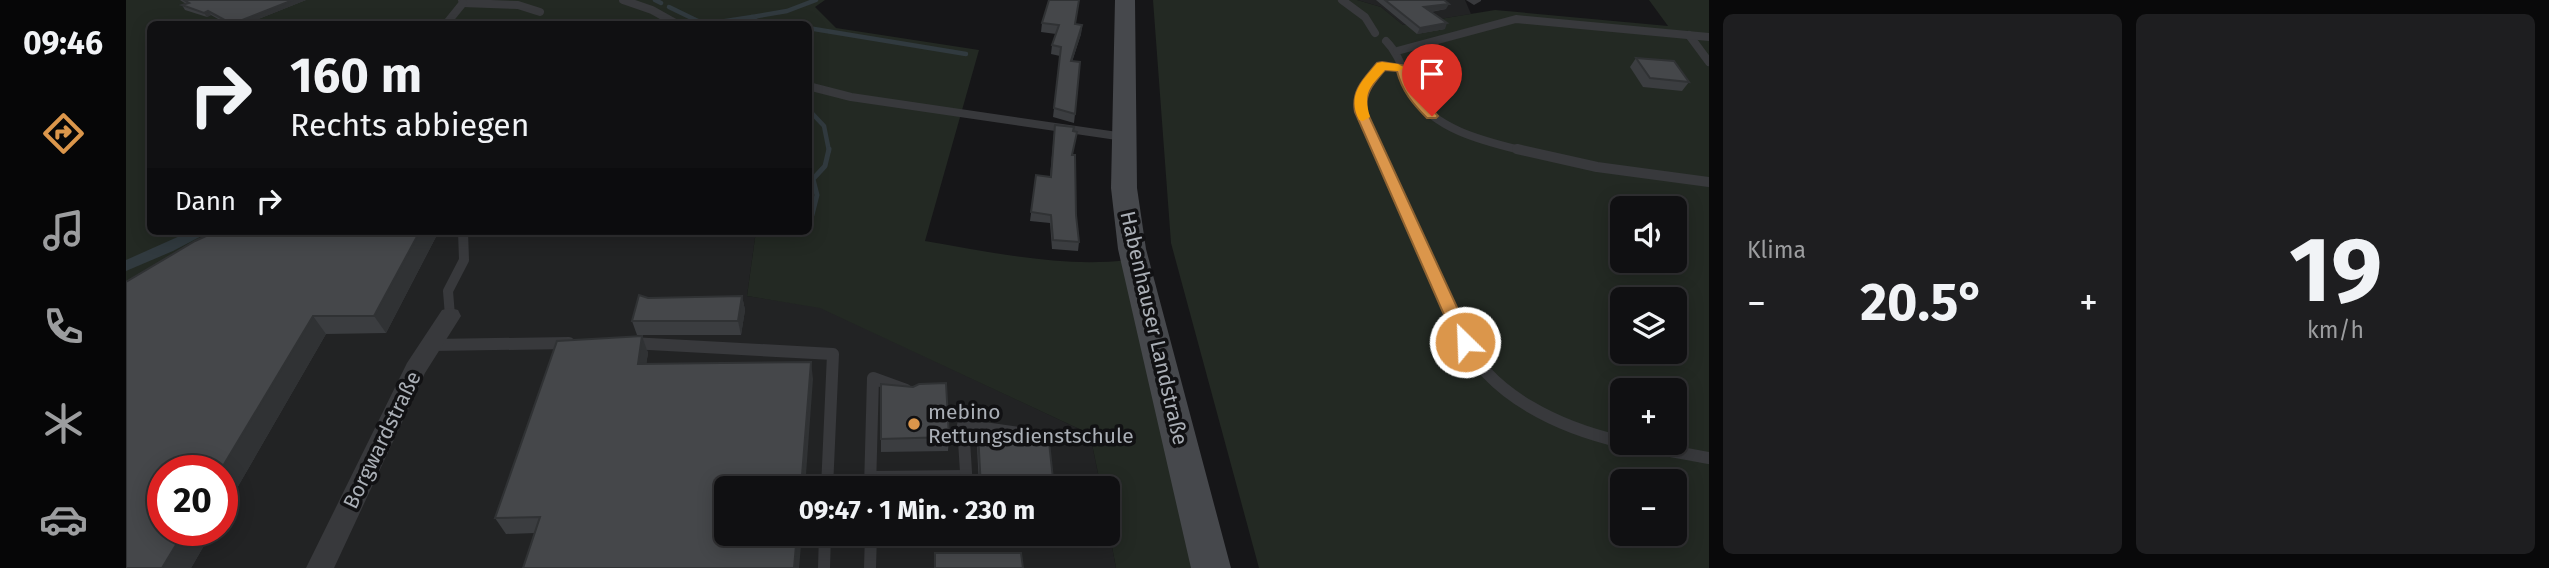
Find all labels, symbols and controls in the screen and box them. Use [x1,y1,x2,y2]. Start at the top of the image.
text: 09:46 [23,24,103,62]
pin [1402,44,1462,116]
text: 160 m [290,46,422,105]
icon: right [175,49,266,140]
icon: arrive [1413,55,1451,93]
text: Rechts abbiegen [290,106,530,144]
icon: directions [39,109,88,158]
icon: right [250,182,288,220]
text: Dann [175,186,236,217]
map controls [1610,196,1687,546]
button: sound [1610,196,1687,273]
icon: music [39,206,88,255]
street label: Habenhauser Landstraße [1114,208,1194,448]
text: 19 [2289,216,2382,325]
text: Klima [1747,236,1806,264]
text: 20.5° [1860,271,1985,334]
text: − [1747,280,1766,326]
text: + [2079,280,2098,326]
button: layers [1610,287,1687,364]
icon: phone [39,302,88,351]
position arrow [1428,305,1502,379]
text: km/h [2307,316,2364,344]
street label: Borgwardstraße [337,367,427,513]
button: + [1610,378,1687,455]
icon: climate [39,399,88,448]
place label: mebino Rettungsdienstschule [928,399,1134,449]
marker: mebino Rettungsdienstschule [906,416,922,432]
speed limit sign: 20 [147,455,238,546]
button: − [1610,469,1687,546]
icon: car [39,495,88,544]
text: 09:47 · 1 Min. · 230 m [799,495,1035,526]

